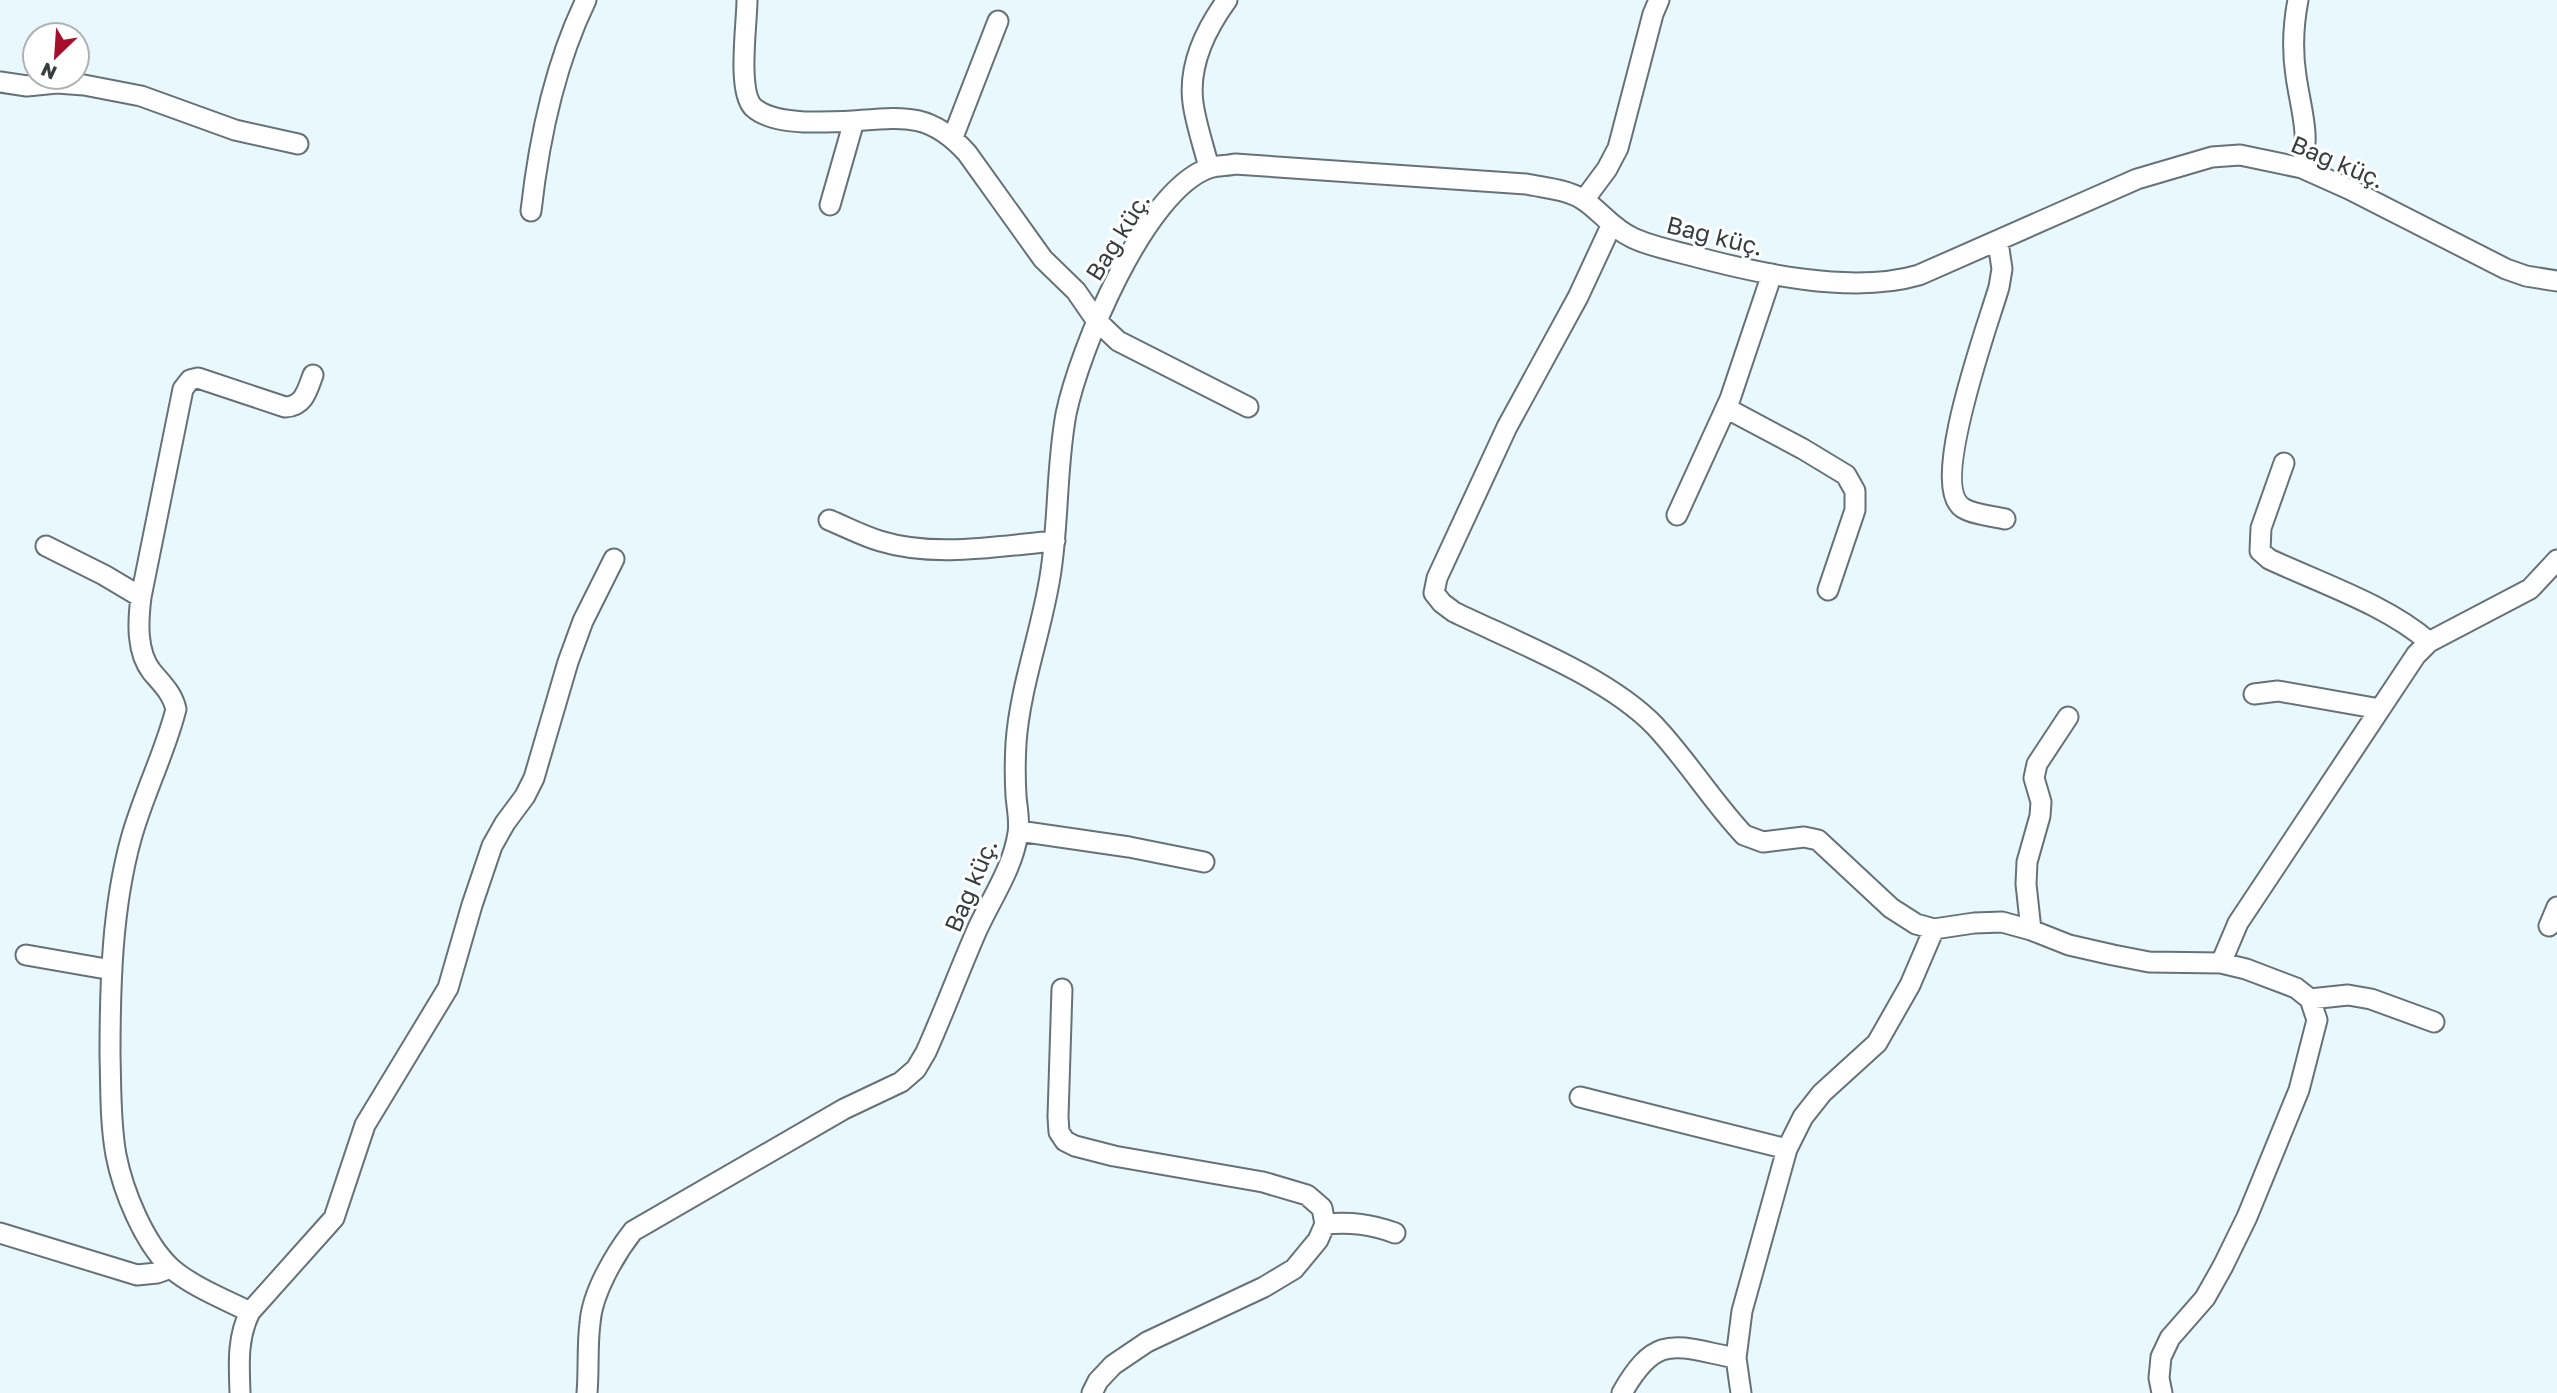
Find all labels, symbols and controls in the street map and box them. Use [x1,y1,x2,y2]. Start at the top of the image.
north arrow [21,21,91,91]
text: N [37,58,60,85]
street label: Bağ küç. [2287,128,2389,194]
street label: Bağ küç. [1079,187,1155,285]
street label: Bağ küç. [1664,209,1766,261]
street label: Bağ küç. [937,834,1003,936]

